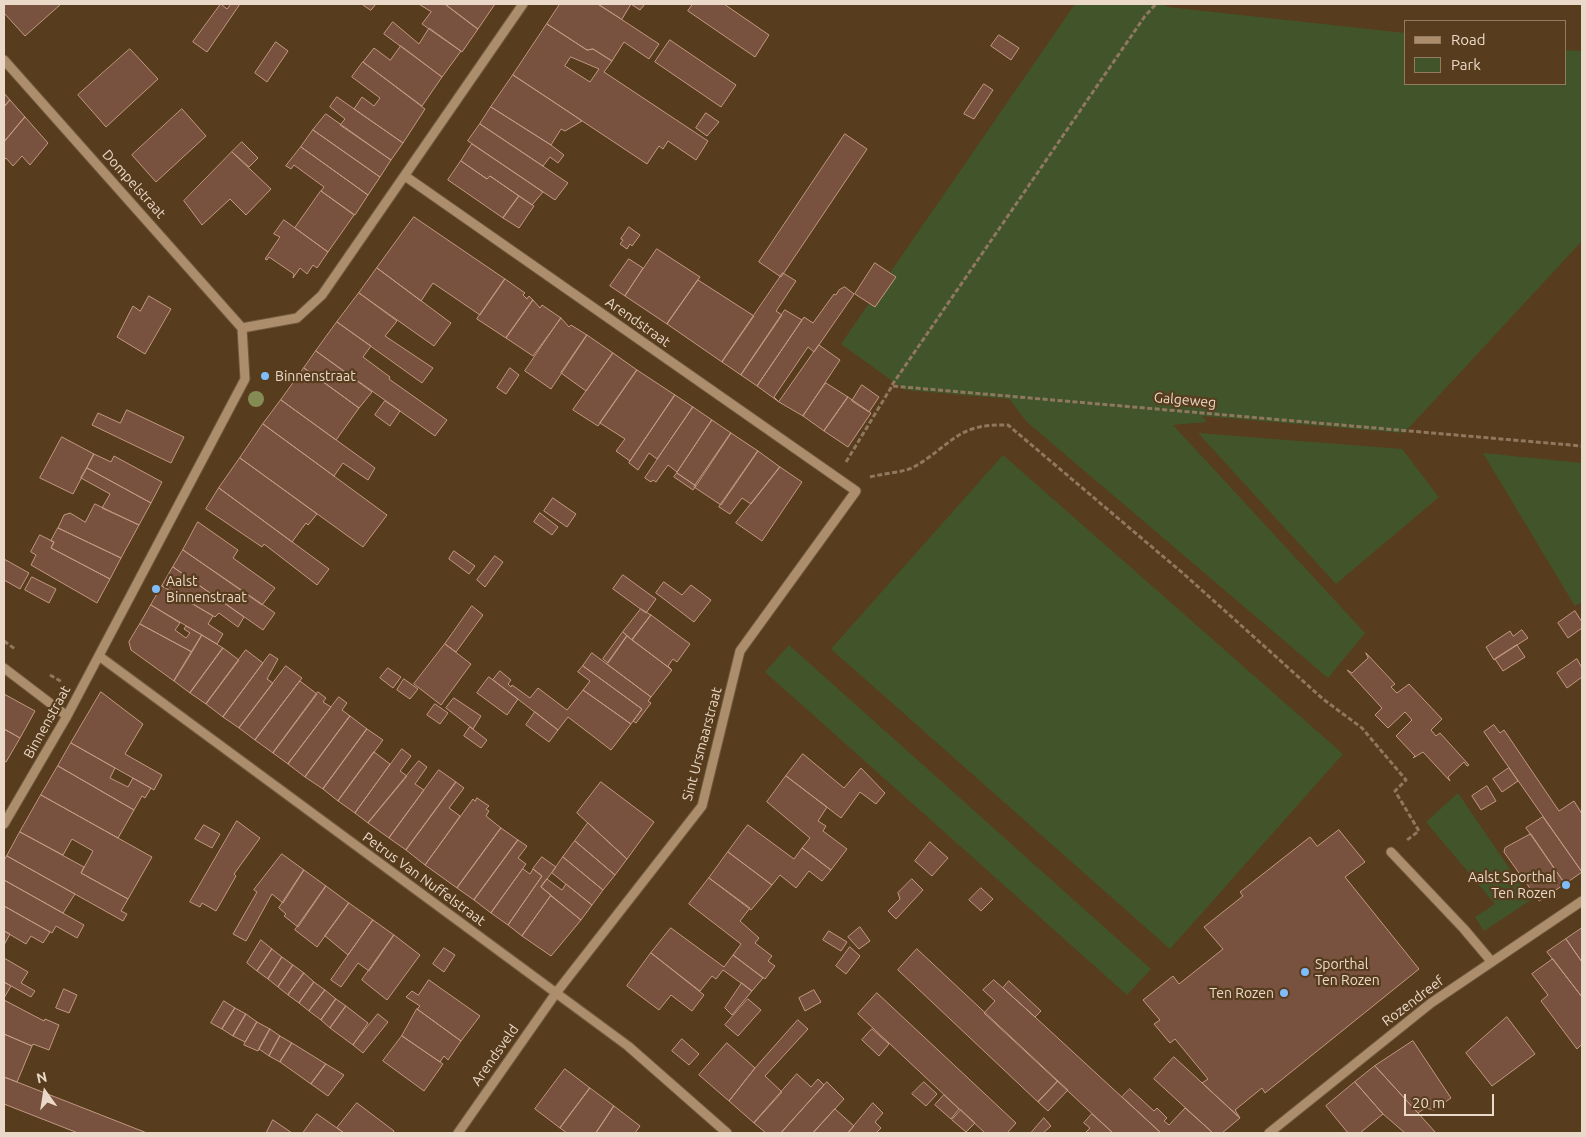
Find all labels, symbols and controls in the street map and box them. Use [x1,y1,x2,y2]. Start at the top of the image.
legend [1404,20,1566,85]
text: Road [1451,31,1486,48]
text: Park [1451,56,1481,73]
street label: Dompelstraat [99,146,169,222]
street label: Arendstraat [602,294,674,350]
place label: Binnenstraat [275,368,356,384]
marker: Binnenstraat [259,370,271,382]
street label: Galgeweg [1153,389,1217,411]
place label: Aalst Binnenstraat [166,573,247,606]
marker: Aalst Binnenstraat [150,583,162,595]
street label: Binnenstraat [20,683,74,761]
street label: Sint Ursmaarstraat [679,685,725,803]
street label: Petrus Van Nuffelstraat [359,829,489,929]
place label: Aalst Sporthal Ten Rozen [1468,869,1556,902]
marker: Aalst Sporthal Ten Rozen [1560,879,1572,891]
place label: Sporthal Ten Rozen [1315,956,1380,989]
marker: Sporthal Ten Rozen [1299,966,1311,978]
street label: Rozendreef [1379,972,1447,1030]
place label: Ten Rozen [1209,985,1274,1001]
marker: Ten Rozen [1278,987,1290,999]
street label: Arendsveld [468,1021,522,1089]
north arrow [20,1067,70,1117]
text: N [35,1068,49,1086]
scale bar [1406,1084,1496,1116]
text: 20 m [1412,1094,1445,1111]

